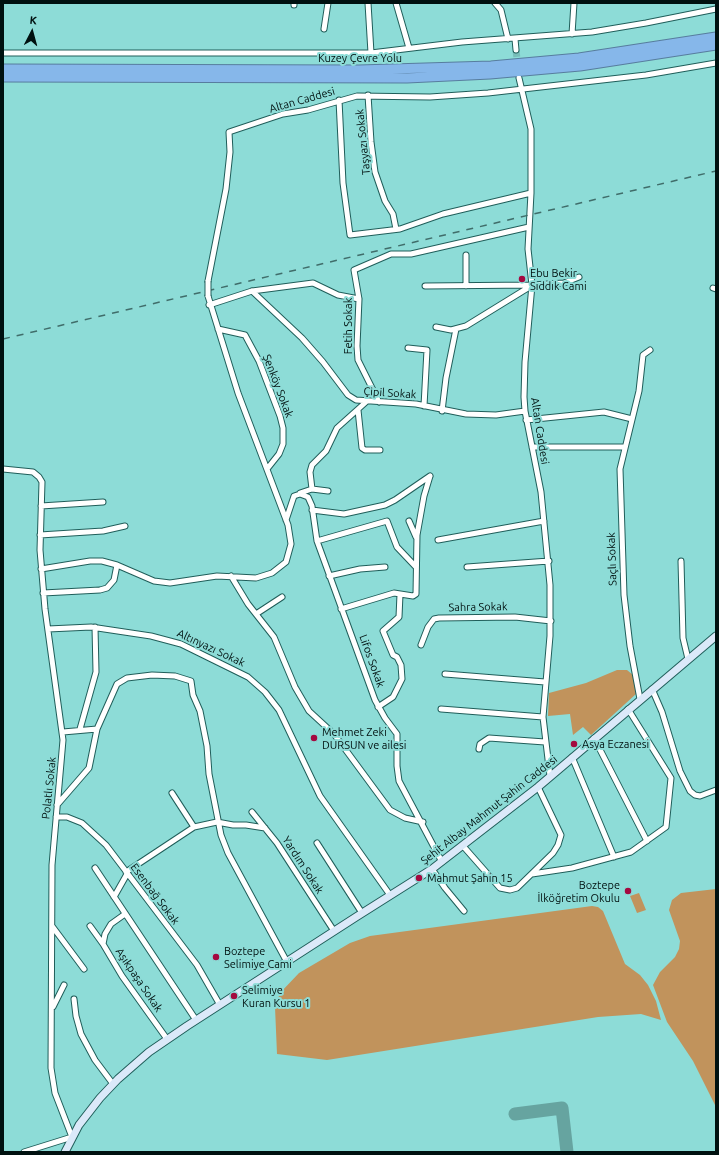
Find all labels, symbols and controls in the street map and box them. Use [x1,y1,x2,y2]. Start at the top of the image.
north arrow [12,12,52,52]
text: K [29,14,38,26]
street label: Kuzey Çevre Yolu [318,51,402,65]
street label: Altan Caddesi [268,84,336,116]
street label: Taşyazı Sokak [353,108,373,176]
place label: Ebu Bekir Sıddık Cami [530,266,587,292]
marker: Ebu Bekir Sıddık Cami [517,274,527,284]
street label: Fetih Sokak [341,298,355,354]
street label: Şenköy Sokak [260,353,296,419]
street label: Çipil Sokak [363,385,417,401]
street label: Altan Caddesi [528,397,552,465]
street label: Saçlı Sokak [604,532,620,586]
street label: Sahra Sokak [448,600,508,614]
street label: Altınyazı Sokak [175,627,247,669]
street label: Lifos Sokak [356,633,388,689]
place label: Mehmet Zeki DURSUN ve ailesi [322,725,406,751]
marker: Mehmet Zeki DURSUN ve ailesi [309,733,319,743]
place label: Asya Eczanesi [582,737,649,751]
marker: Asya Eczanesi [569,739,579,749]
street label: Şehit Albay Mahmut Şahin Caddesi [418,753,560,867]
street label: Polatlı Sokak [39,756,59,820]
street label: Yardım Sokak [280,834,326,896]
street label: Esenbağ Sokak [128,861,182,927]
place label: Mahmut Şahin 15 [427,871,513,885]
marker: Mahmut Şahin 15 [414,873,424,883]
place label: Boztepe İlköğretim Okulu [537,878,620,904]
marker: Boztepe İlköğretim Okulu [623,886,633,896]
place label: Boztepe Selimiye Cami [224,944,292,970]
street label: Aşıkpaşa Sokak [113,946,165,1014]
marker: Boztepe Selimiye Cami [211,952,221,962]
place label: Selimiye Kuran Kursu 1 [242,983,310,1009]
marker: Selimiye Kuran Kursu 1 [229,991,239,1001]

